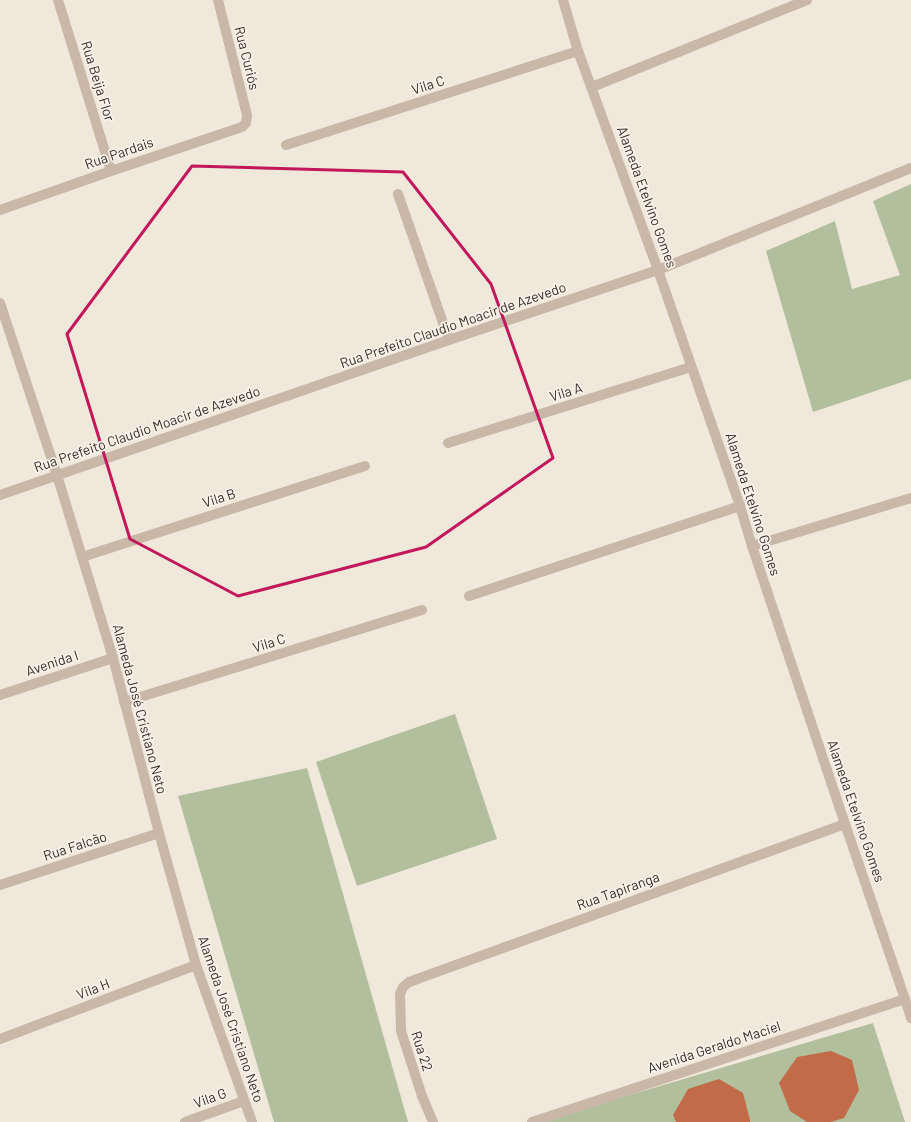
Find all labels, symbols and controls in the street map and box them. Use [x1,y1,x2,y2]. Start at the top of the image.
street label: Rua Curiós [231,24,264,92]
street label: Rua Beija Flor [78,39,119,123]
street label: Vila C [409,71,446,98]
street label: Alameda Etelvino Gomes [614,124,681,270]
street label: Rua Pardais [82,133,156,172]
street label: Rua Prefeito Claudio Moacir de Azevedo [338,278,568,371]
street label: Vila A [547,378,585,405]
street label: Rua Prefeito Claudio Moacir de Azevedo [32,382,262,475]
street label: Alameda Etelvino Gomes [722,430,785,578]
street label: Vila B [200,484,238,511]
street label: Alameda José Cristiano Neto [110,622,171,796]
street label: Vila C [250,629,287,656]
street label: Avenida I [23,646,80,679]
street label: Alameda Etelvino Gomes [824,737,889,884]
street label: Rua Falcão [41,827,109,864]
street label: Rua Tapiranga [574,868,661,913]
street label: Alameda José Cristiano Neto [195,933,268,1104]
street label: Vila H [74,974,112,1003]
street label: Avenida Geraldo Maciel [645,1017,783,1076]
street label: Rua 22 [408,1029,437,1073]
street label: Vila G [191,1084,229,1111]

